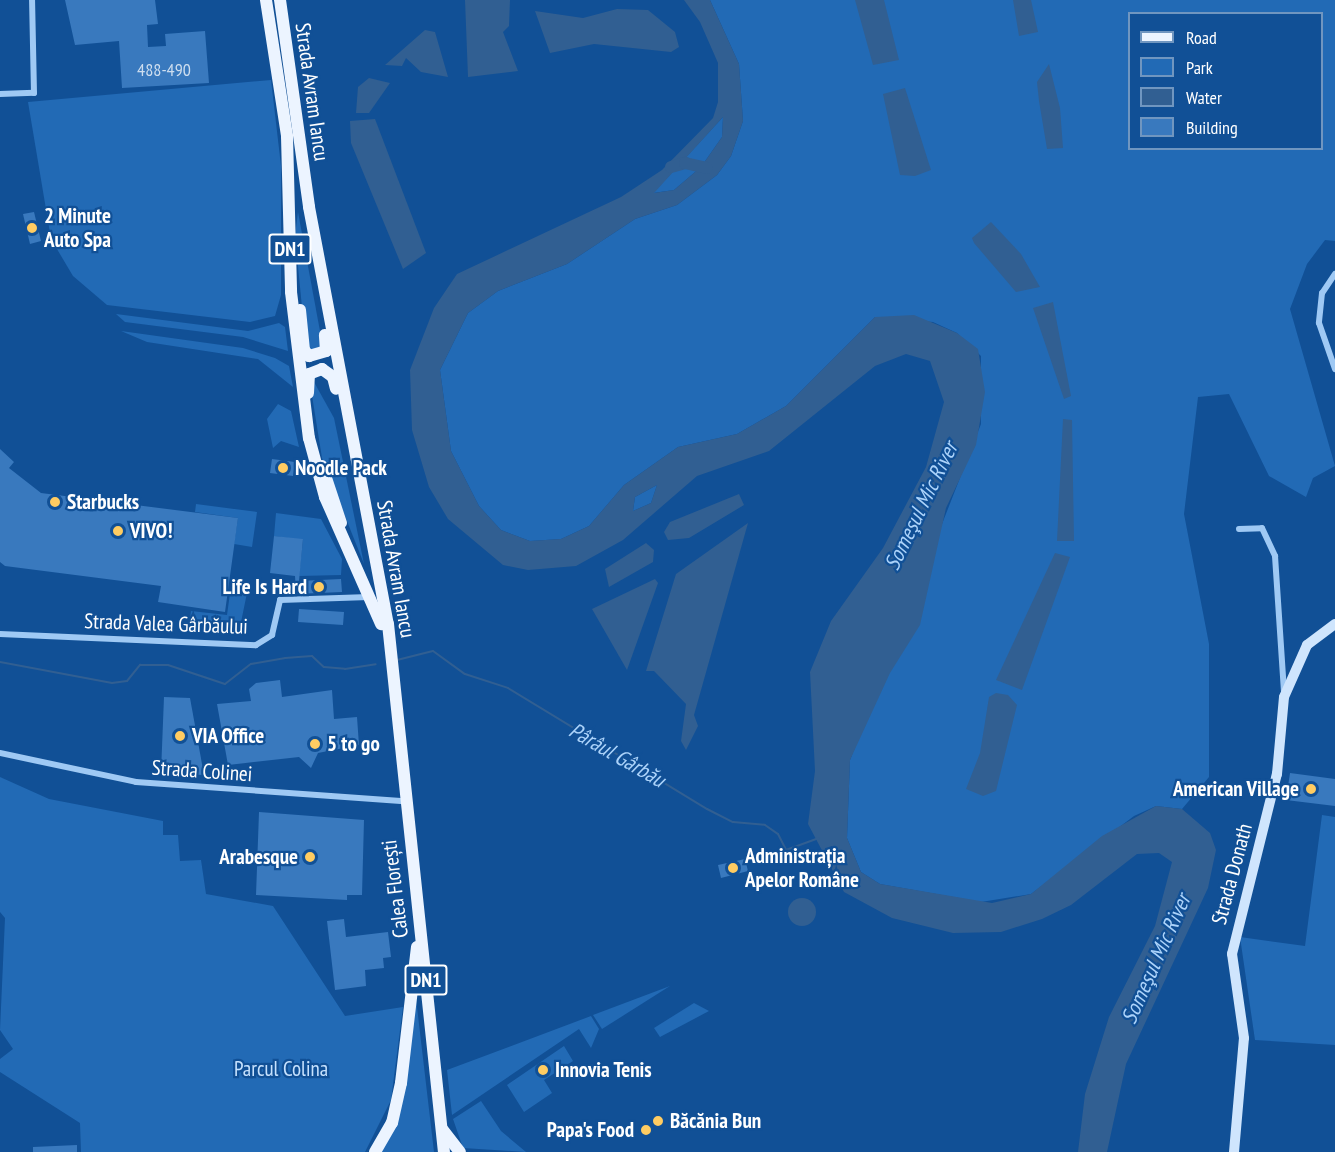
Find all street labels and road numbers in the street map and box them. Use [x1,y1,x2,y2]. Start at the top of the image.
street label: Strada Avram Iancu [290,21,334,163]
road number: DN1 [268,232,312,266]
street label: Strada Avram Iancu [371,498,421,640]
street label: Strada Valea Gârbăului [84,609,248,639]
street label: Strada Colinei [151,755,253,787]
street label: Strada Donath [1206,821,1258,927]
street label: Calea Florești [376,839,414,939]
road number: DN1 [404,963,448,997]

